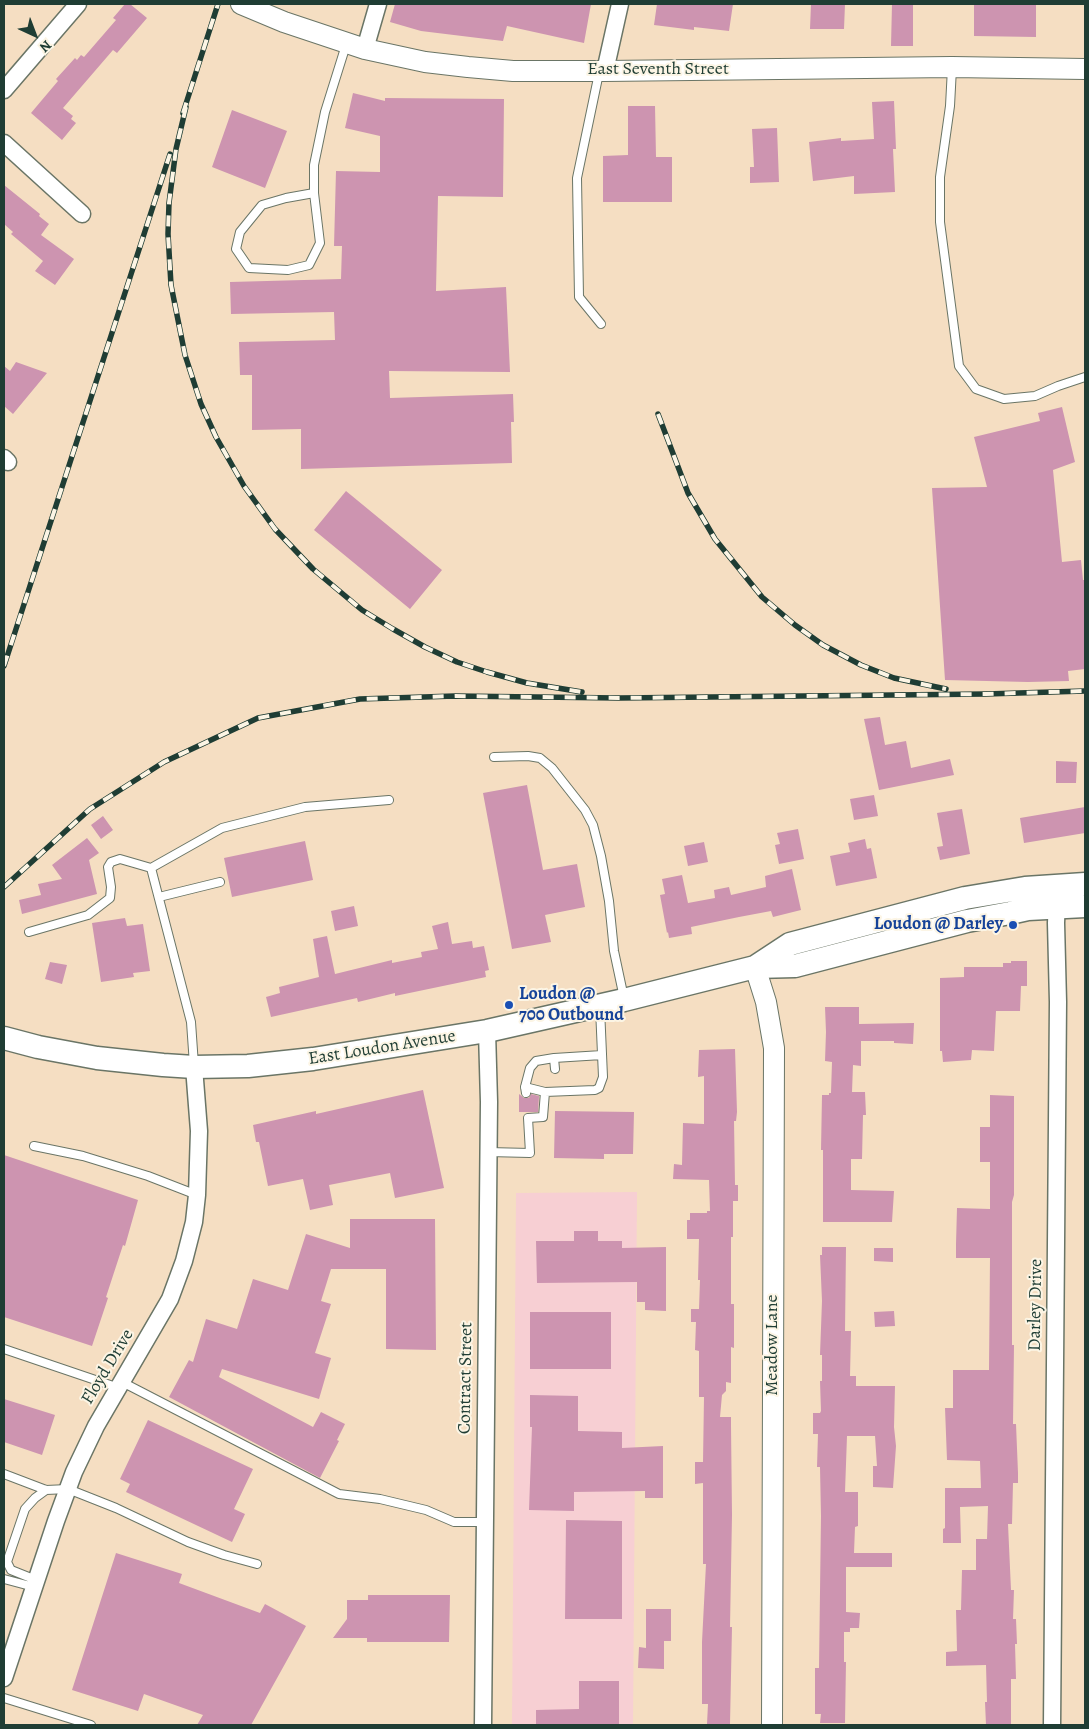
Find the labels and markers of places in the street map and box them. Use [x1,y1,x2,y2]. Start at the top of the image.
place label: Loudon @ Darley [874,914,1003,936]
marker: Loudon @ Darley [1007,919,1019,931]
place label: Loudon @ 700 Outbound [519,984,624,1026]
marker: Loudon @ 700 Outbound [503,999,515,1011]

